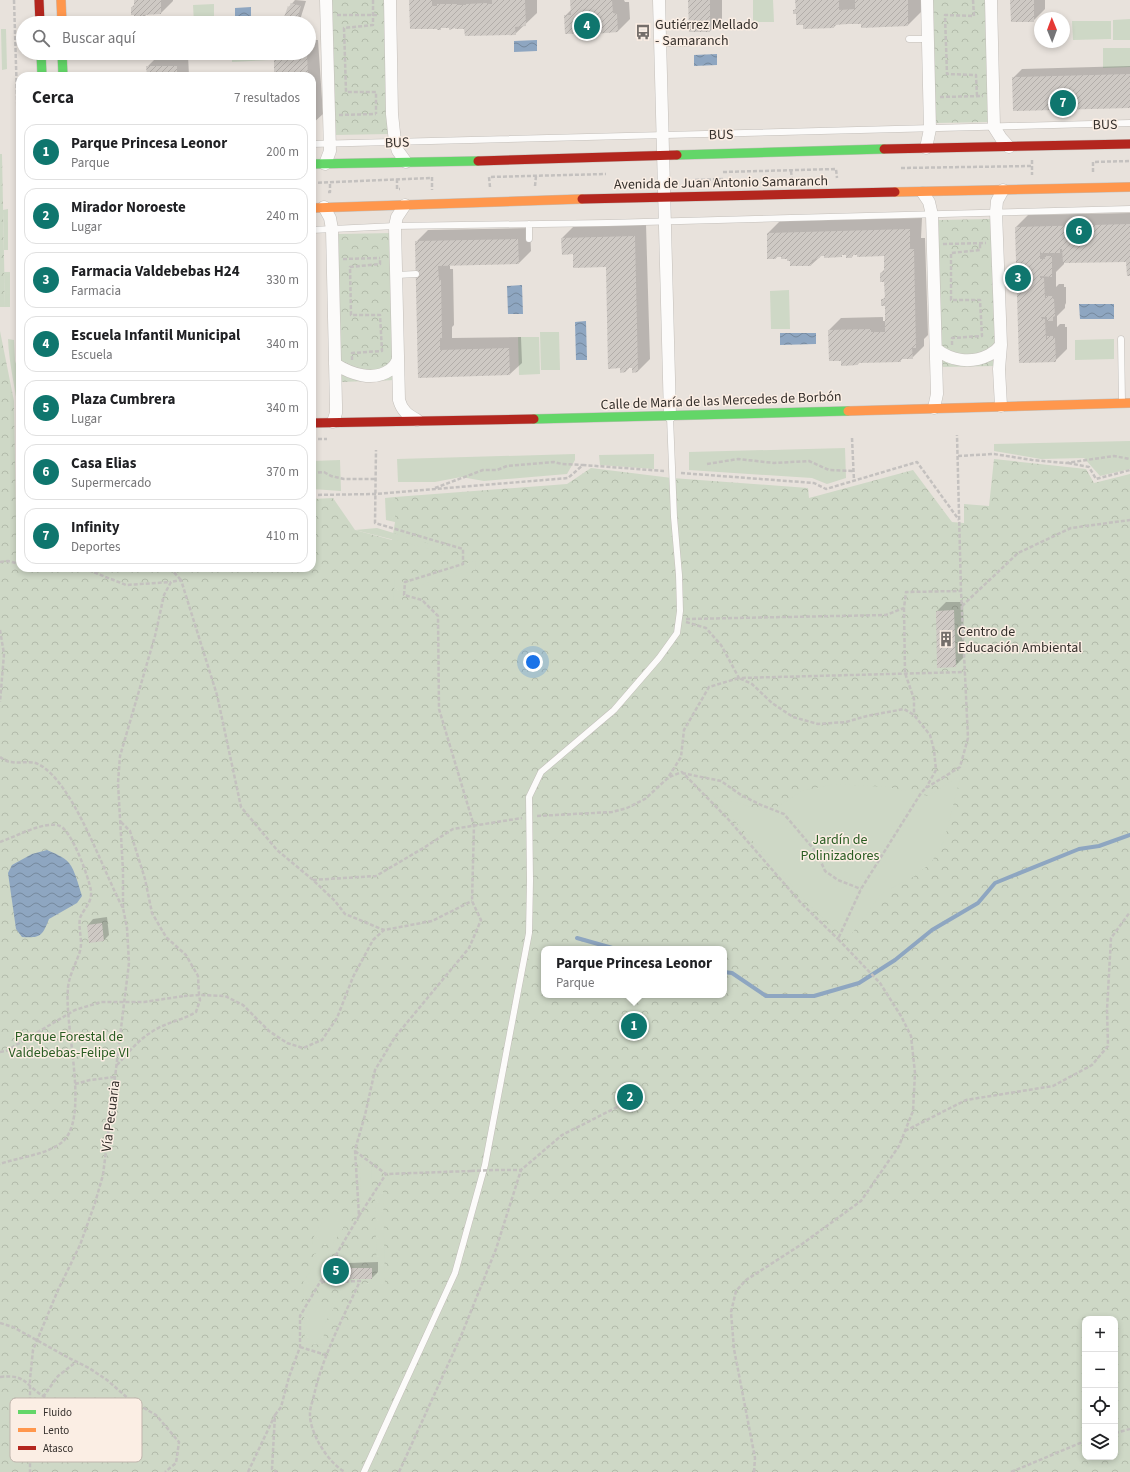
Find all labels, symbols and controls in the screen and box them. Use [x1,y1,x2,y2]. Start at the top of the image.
pin: 4 [574,11,600,41]
north arrow [1034,12,1070,48]
place label: Gutiérrez Mellado - Samaranch [655,15,758,51]
search box [16,16,316,60]
bus stop icon: Gutiérrez Mellado - Samaranch [634,23,652,41]
icon: search [30,27,52,49]
text: Buscar aquí [62,28,135,49]
text: Cerca [32,86,74,110]
pin: 7 [1050,88,1076,118]
text: 7 resultados [234,89,300,107]
street label: BUS [1093,115,1117,135]
street label: BUS [709,125,733,145]
text: Parque Princesa Leonor [71,133,227,154]
street label: BUS [384,133,410,153]
text: 1 [43,143,49,161]
text: 200 m [266,143,299,161]
text: Parque [71,154,109,172]
street label: Avenida de Juan Antonio Samaranch [614,171,828,195]
text: Mirador Noroeste [71,197,186,218]
text: 2 [43,207,49,225]
text: 240 m [266,207,299,225]
pin: 6 [1066,216,1092,246]
text: Lugar [71,218,102,236]
text: Farmacia Valdebebas H24 [71,261,240,282]
pin: 3 [1005,263,1031,293]
text: 3 [43,271,49,289]
text: 330 m [266,271,299,289]
text: Farmacia [71,282,121,300]
text: Escuela Infantil Municipal [71,325,240,346]
text: 4 [43,335,49,353]
text: 340 m [266,335,299,353]
text: Escuela [71,346,113,364]
street label: Calle de María de las Mercedes de Borbón [600,387,842,415]
text: Plaza Cumbrera [71,389,175,410]
text: 5 [43,399,49,417]
text: 340 m [266,399,299,417]
text: Lugar [71,410,102,428]
text: Casa Elias [71,453,136,474]
text: 6 [43,463,49,481]
text: 370 m [266,463,299,481]
text: Supermercado [71,474,151,492]
text: Infinity [71,517,120,538]
text: 7 [43,527,49,545]
text: 410 m [266,527,299,545]
text: Deportes [71,538,120,556]
place label: Centro de Educación Ambiental [958,622,1082,658]
building icon: Centro de Educación Ambiental [937,630,955,648]
your location [523,652,543,672]
park label: Jardín de Polinizadores [801,830,880,866]
popup [541,946,727,998]
text: Parque Princesa Leonor [556,953,712,974]
text: Parque [556,974,594,992]
pin: 1 [621,1011,647,1041]
park label: Parque Forestal de Valdebebas-Felipe VI [9,1027,129,1063]
street label: Vía Pecuaria [97,1079,125,1153]
pin: 2 [617,1082,643,1112]
pin: 5 [323,1256,349,1286]
map controls [1082,1316,1118,1460]
button: + [1082,1316,1118,1352]
button: − [1082,1352,1118,1388]
button: locate [1082,1388,1118,1424]
legend [10,1398,142,1462]
text: Fluido [43,1405,72,1420]
text: Lento [43,1423,69,1438]
button: layers [1082,1424,1118,1460]
text: Atasco [43,1441,73,1456]

